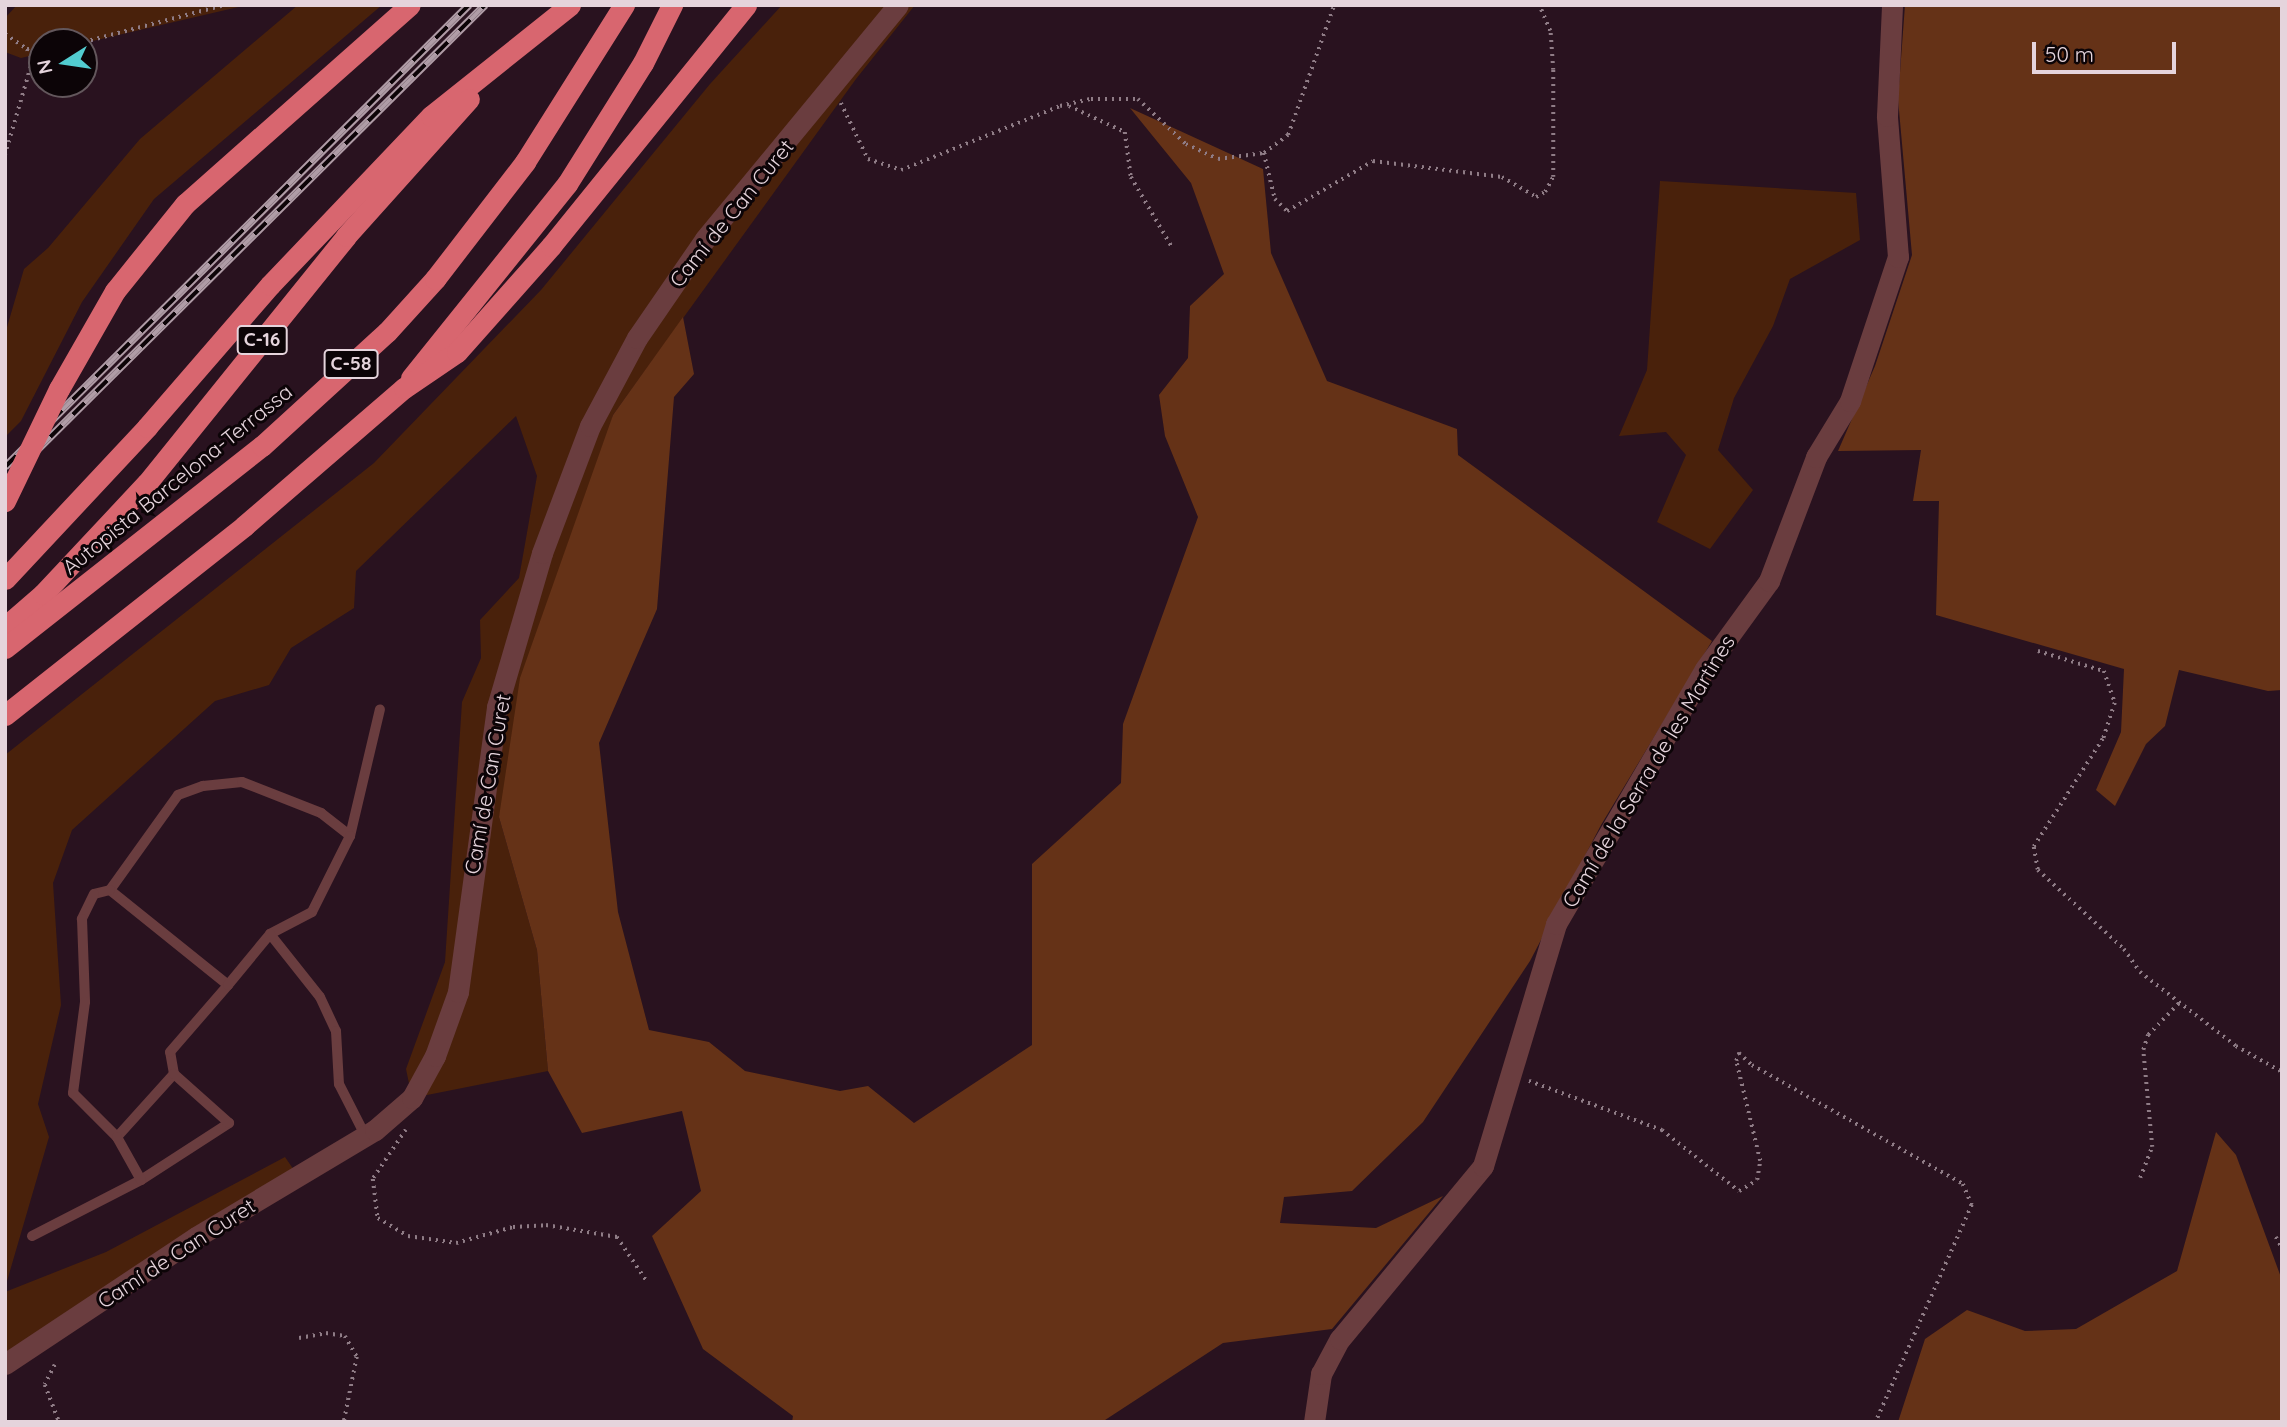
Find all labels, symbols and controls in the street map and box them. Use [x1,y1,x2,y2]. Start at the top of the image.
north arrow [28,28,98,98]
scale bar [2035,28,2178,72]
text: 50 m [2045,41,2094,67]
text: N [31,58,58,76]
street label: Camí de Can Curet [664,134,798,292]
road number: C-16 [236,324,288,356]
road number: C-58 [323,348,379,380]
street label: Autopista Barcelona-Terrassa [57,379,297,579]
street label: Camí de la Serra de les Martines [1556,630,1740,912]
street label: Camí de Can Curet [459,692,515,876]
street label: Camí de Can Curet [93,1193,259,1313]

